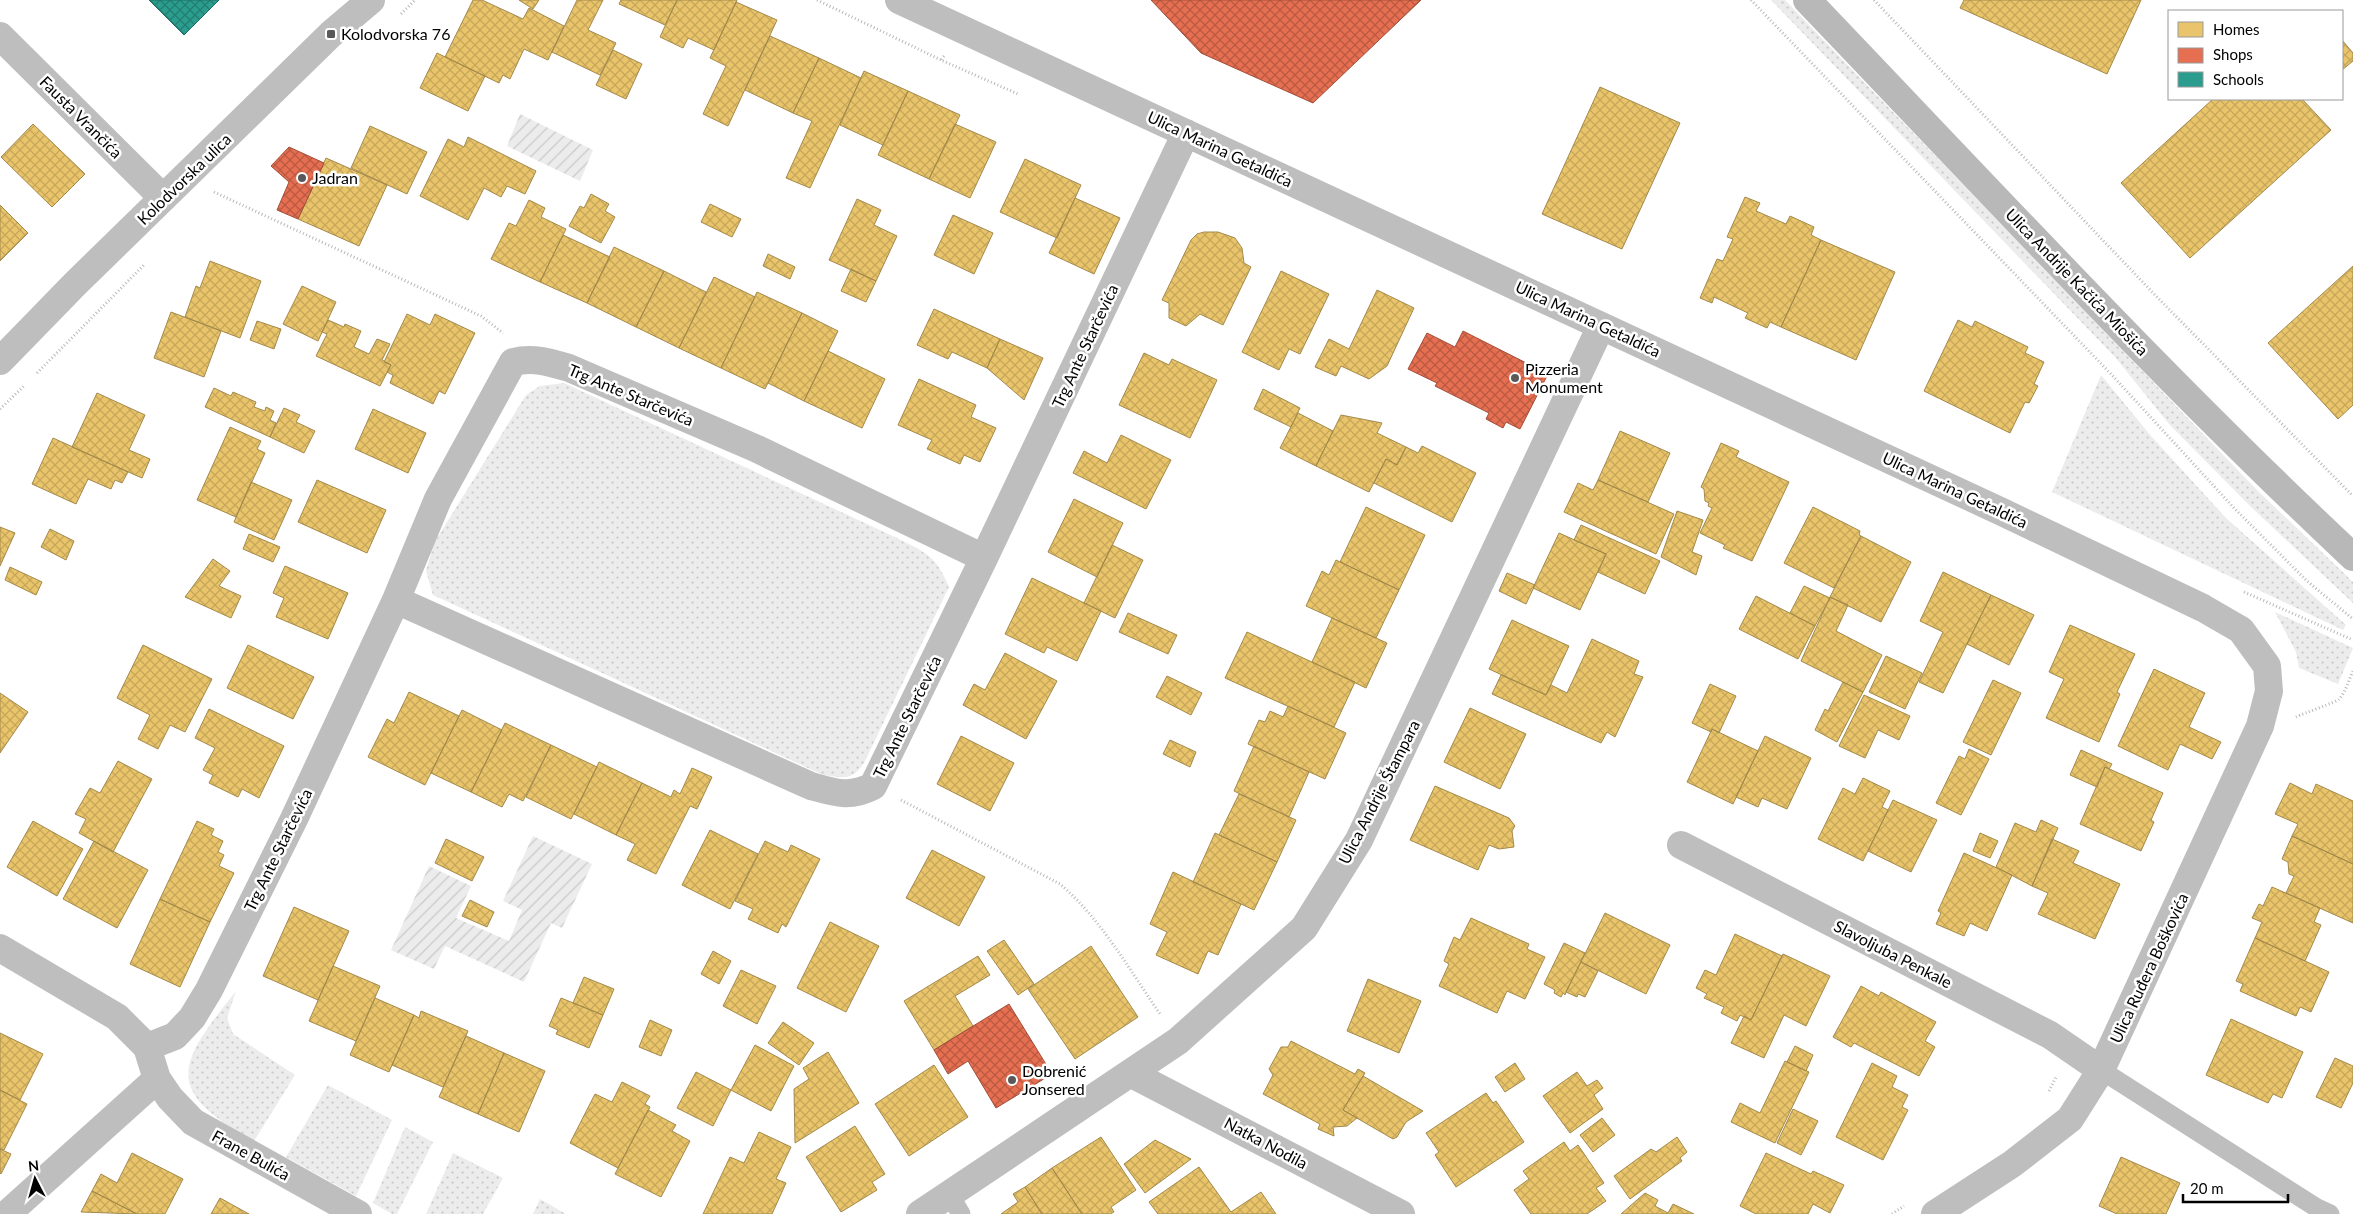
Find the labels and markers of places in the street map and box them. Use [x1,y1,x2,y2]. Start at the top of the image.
place label: Kolodvorska 76 [341,24,450,43]
marker: Kolodvorska 76 [325,28,337,40]
place label: Jadran [312,168,358,187]
marker: Jadran [296,172,308,184]
place label: Pizzeria Monument [1525,359,1603,396]
marker: Pizzeria Monument [1509,372,1521,384]
place label: Dobrenić Jonsered [1022,1061,1087,1098]
marker: Dobrenić Jonsered [1006,1074,1018,1086]

